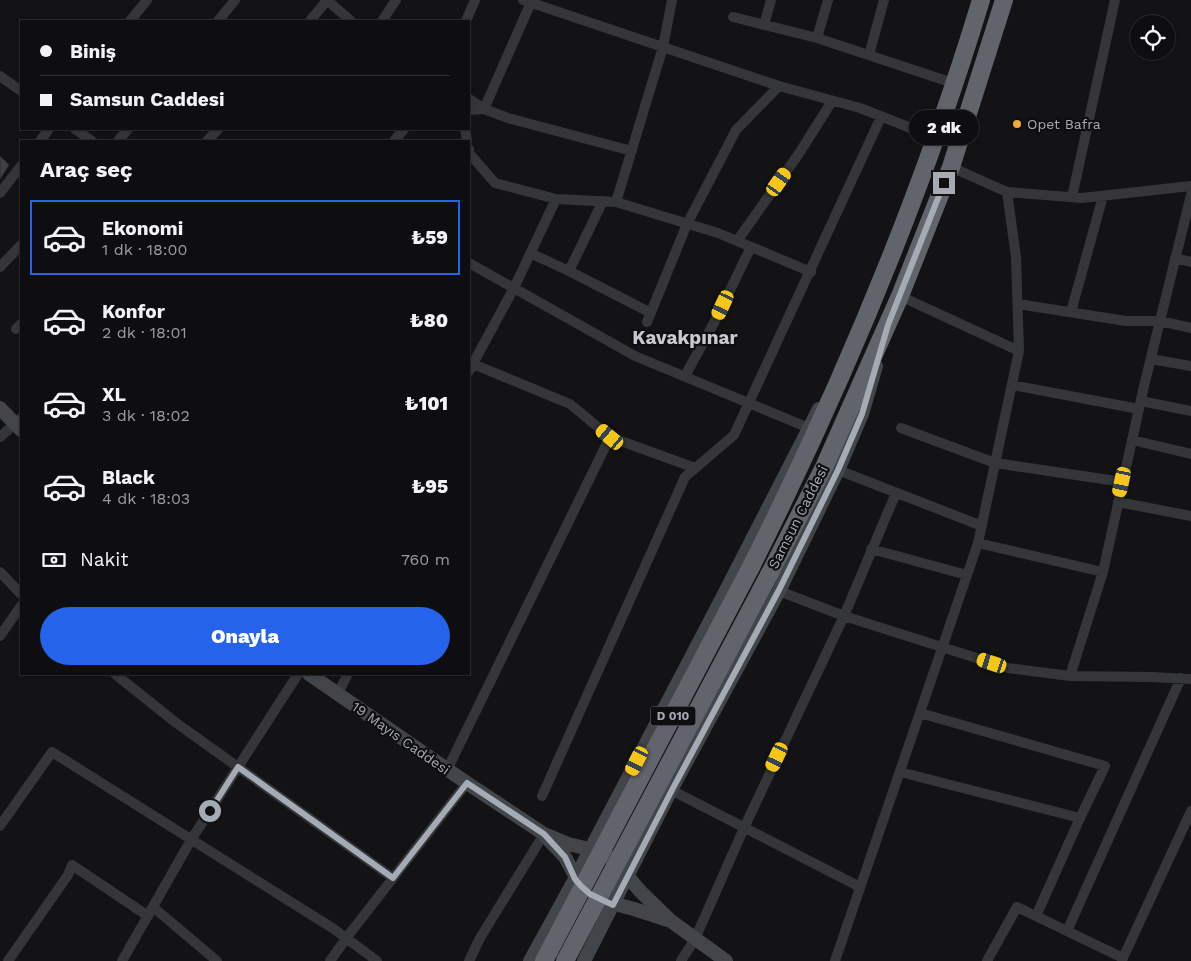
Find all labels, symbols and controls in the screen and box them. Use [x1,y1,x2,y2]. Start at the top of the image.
map controls [1130,15,1175,60]
button: locate [1130,15,1175,60]
text: Biniş [70,40,116,63]
text: Samsun Caddesi [70,88,225,111]
callout: 2 dk [909,110,979,146]
place label: Opet Bafra [1027,116,1101,132]
text: 2 dk [927,118,961,137]
marker: Opet Bafra [1011,118,1023,130]
text: Araç seç [40,157,133,182]
car [764,165,793,199]
route end [933,172,955,194]
icon: car [42,215,87,260]
text: Ekonomi [102,217,183,240]
text: ₺59 [411,226,448,249]
text: 1 dk · 18:00 [102,240,187,259]
car [709,288,736,322]
icon: car [42,298,87,343]
text: Konfor [102,300,165,323]
text: ₺80 [410,309,448,332]
text: 2 dk · 18:01 [102,323,187,342]
district label: Kavakpınar [632,326,738,349]
icon: car [42,381,87,426]
text: XL [102,383,126,406]
text: ₺101 [405,392,448,415]
text: 3 dk · 18:02 [102,406,190,425]
car [593,422,626,452]
street label: Samsun Caddesi [765,463,831,571]
icon: car [42,464,87,509]
text: Black [102,466,155,489]
car [1111,466,1132,498]
text: ₺95 [411,475,448,498]
text: 4 dk · 18:03 [102,489,190,508]
icon: cash [40,546,68,574]
text: Nakit [80,548,128,571]
text: 760 m [401,550,450,569]
button: Onayla [40,607,450,665]
car [975,651,1008,675]
street label: 19 Mayıs Caddesi [349,698,453,778]
road number: D 010 [650,706,696,726]
car [763,740,790,774]
car [623,744,650,778]
route start [199,800,221,822]

